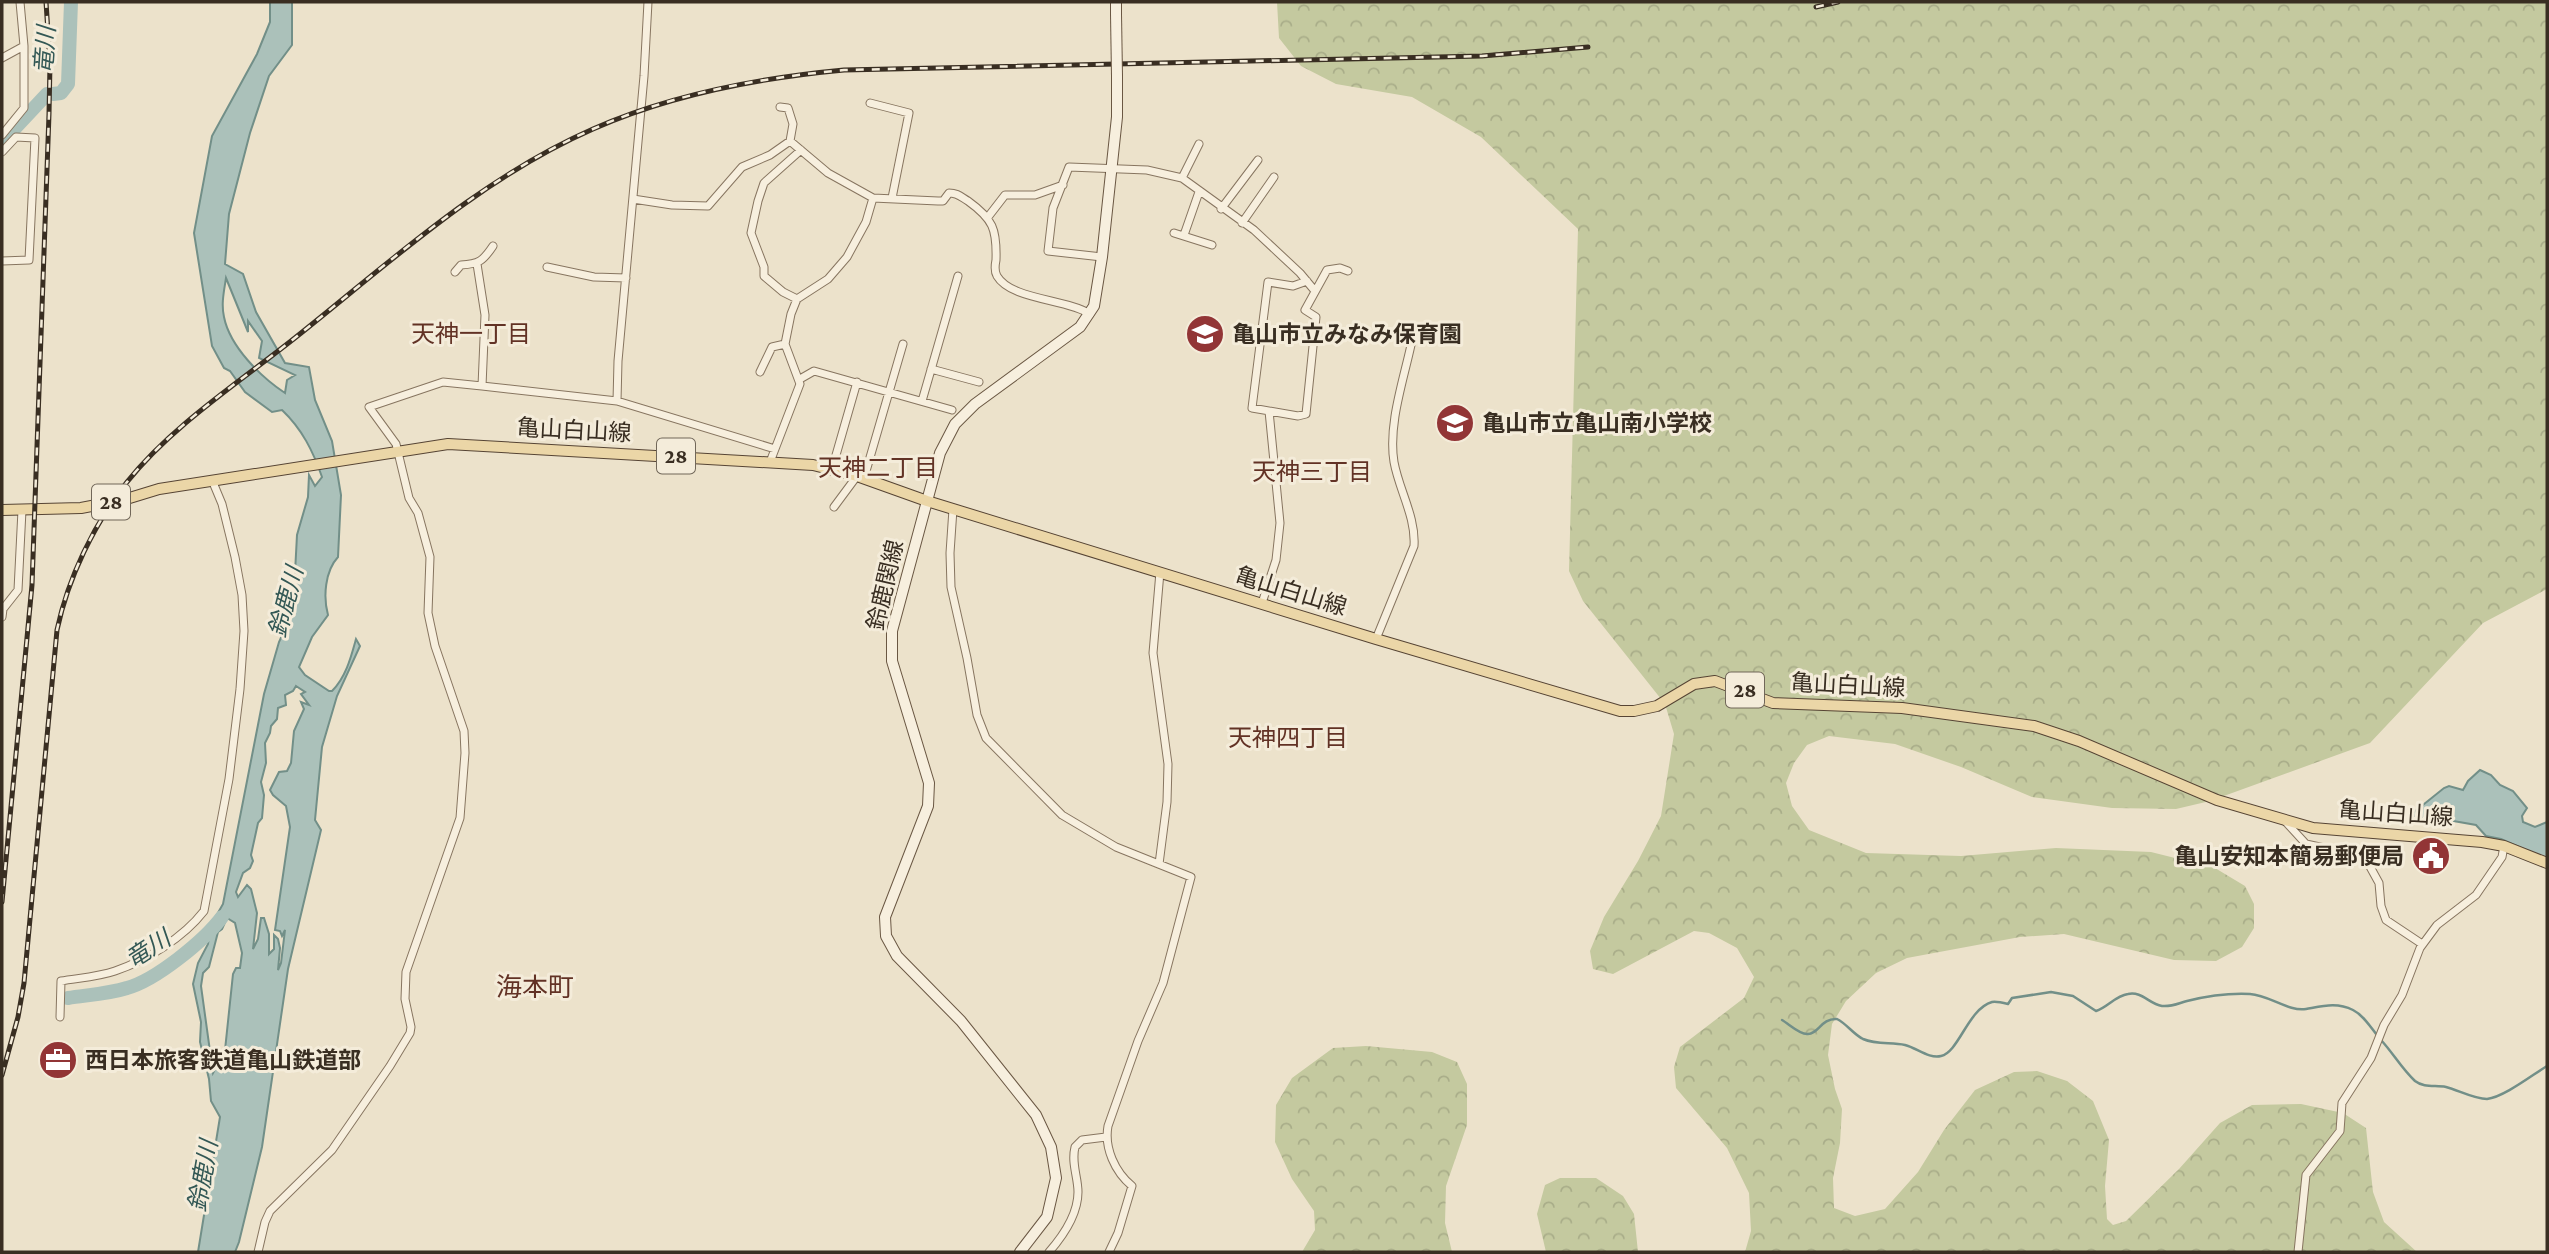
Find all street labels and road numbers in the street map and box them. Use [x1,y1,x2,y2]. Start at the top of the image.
street label: 亀山白山線 [516,414,632,446]
road number: 28 [657,438,695,474]
road number: 28 [92,484,130,520]
street label: 鈴鹿関線 [862,537,908,633]
street label: 亀山白山線 [1232,562,1350,620]
street label: 亀山白山線 [1790,669,1906,701]
road number: 28 [1726,672,1764,708]
street label: 亀山白山線 [2338,796,2454,830]

